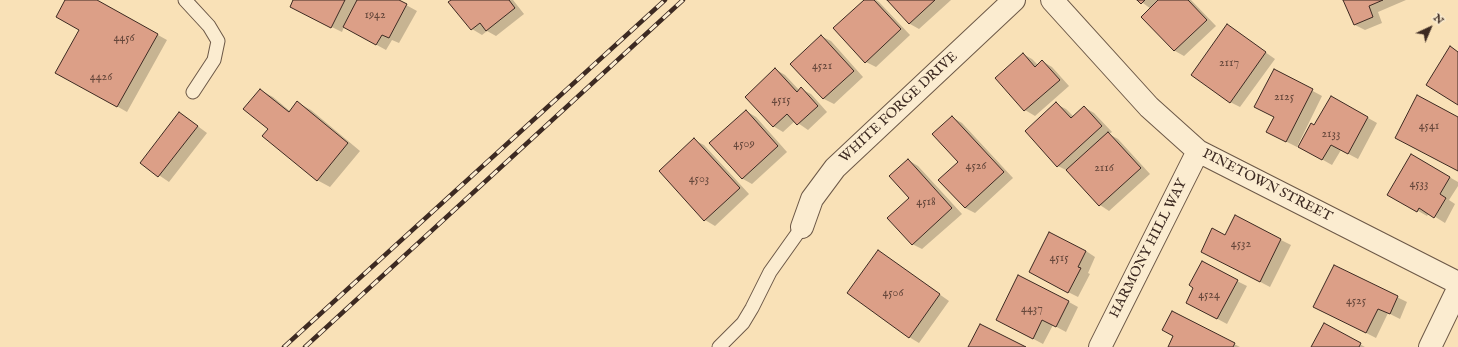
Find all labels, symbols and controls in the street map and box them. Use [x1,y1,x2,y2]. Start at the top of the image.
north arrow [1410,8,1450,48]
house number: 1942 [364,9,386,23]
text: N [1430,11,1447,28]
house number: 4456 [113,32,135,46]
street label: WHITE FORGE DRIVE [836,49,962,167]
house number: 2117 [1219,57,1239,71]
house number: 4521 [812,60,832,74]
house number: 4426 [90,71,112,85]
house number: 2125 [1274,91,1294,105]
house number: 4515 [771,94,791,108]
house number: 4541 [1419,120,1439,134]
house number: 2133 [1321,128,1341,142]
house number: 4509 [733,138,755,152]
street label: PINETOWN STREET [1199,146,1335,226]
house number: 4526 [966,160,986,174]
house number: 2116 [1094,162,1114,176]
house number: 4503 [689,173,709,187]
street label: HARMONY HILL WAY [1107,177,1191,321]
house number: 4533 [1409,178,1429,192]
house number: 4518 [916,196,936,210]
house number: 4532 [1231,238,1251,252]
house number: 4515 [1049,252,1069,266]
house number: 4506 [882,287,904,301]
house number: 4524 [1198,289,1220,303]
house number: 4525 [1346,295,1366,309]
house number: 4437 [1021,303,1043,317]

